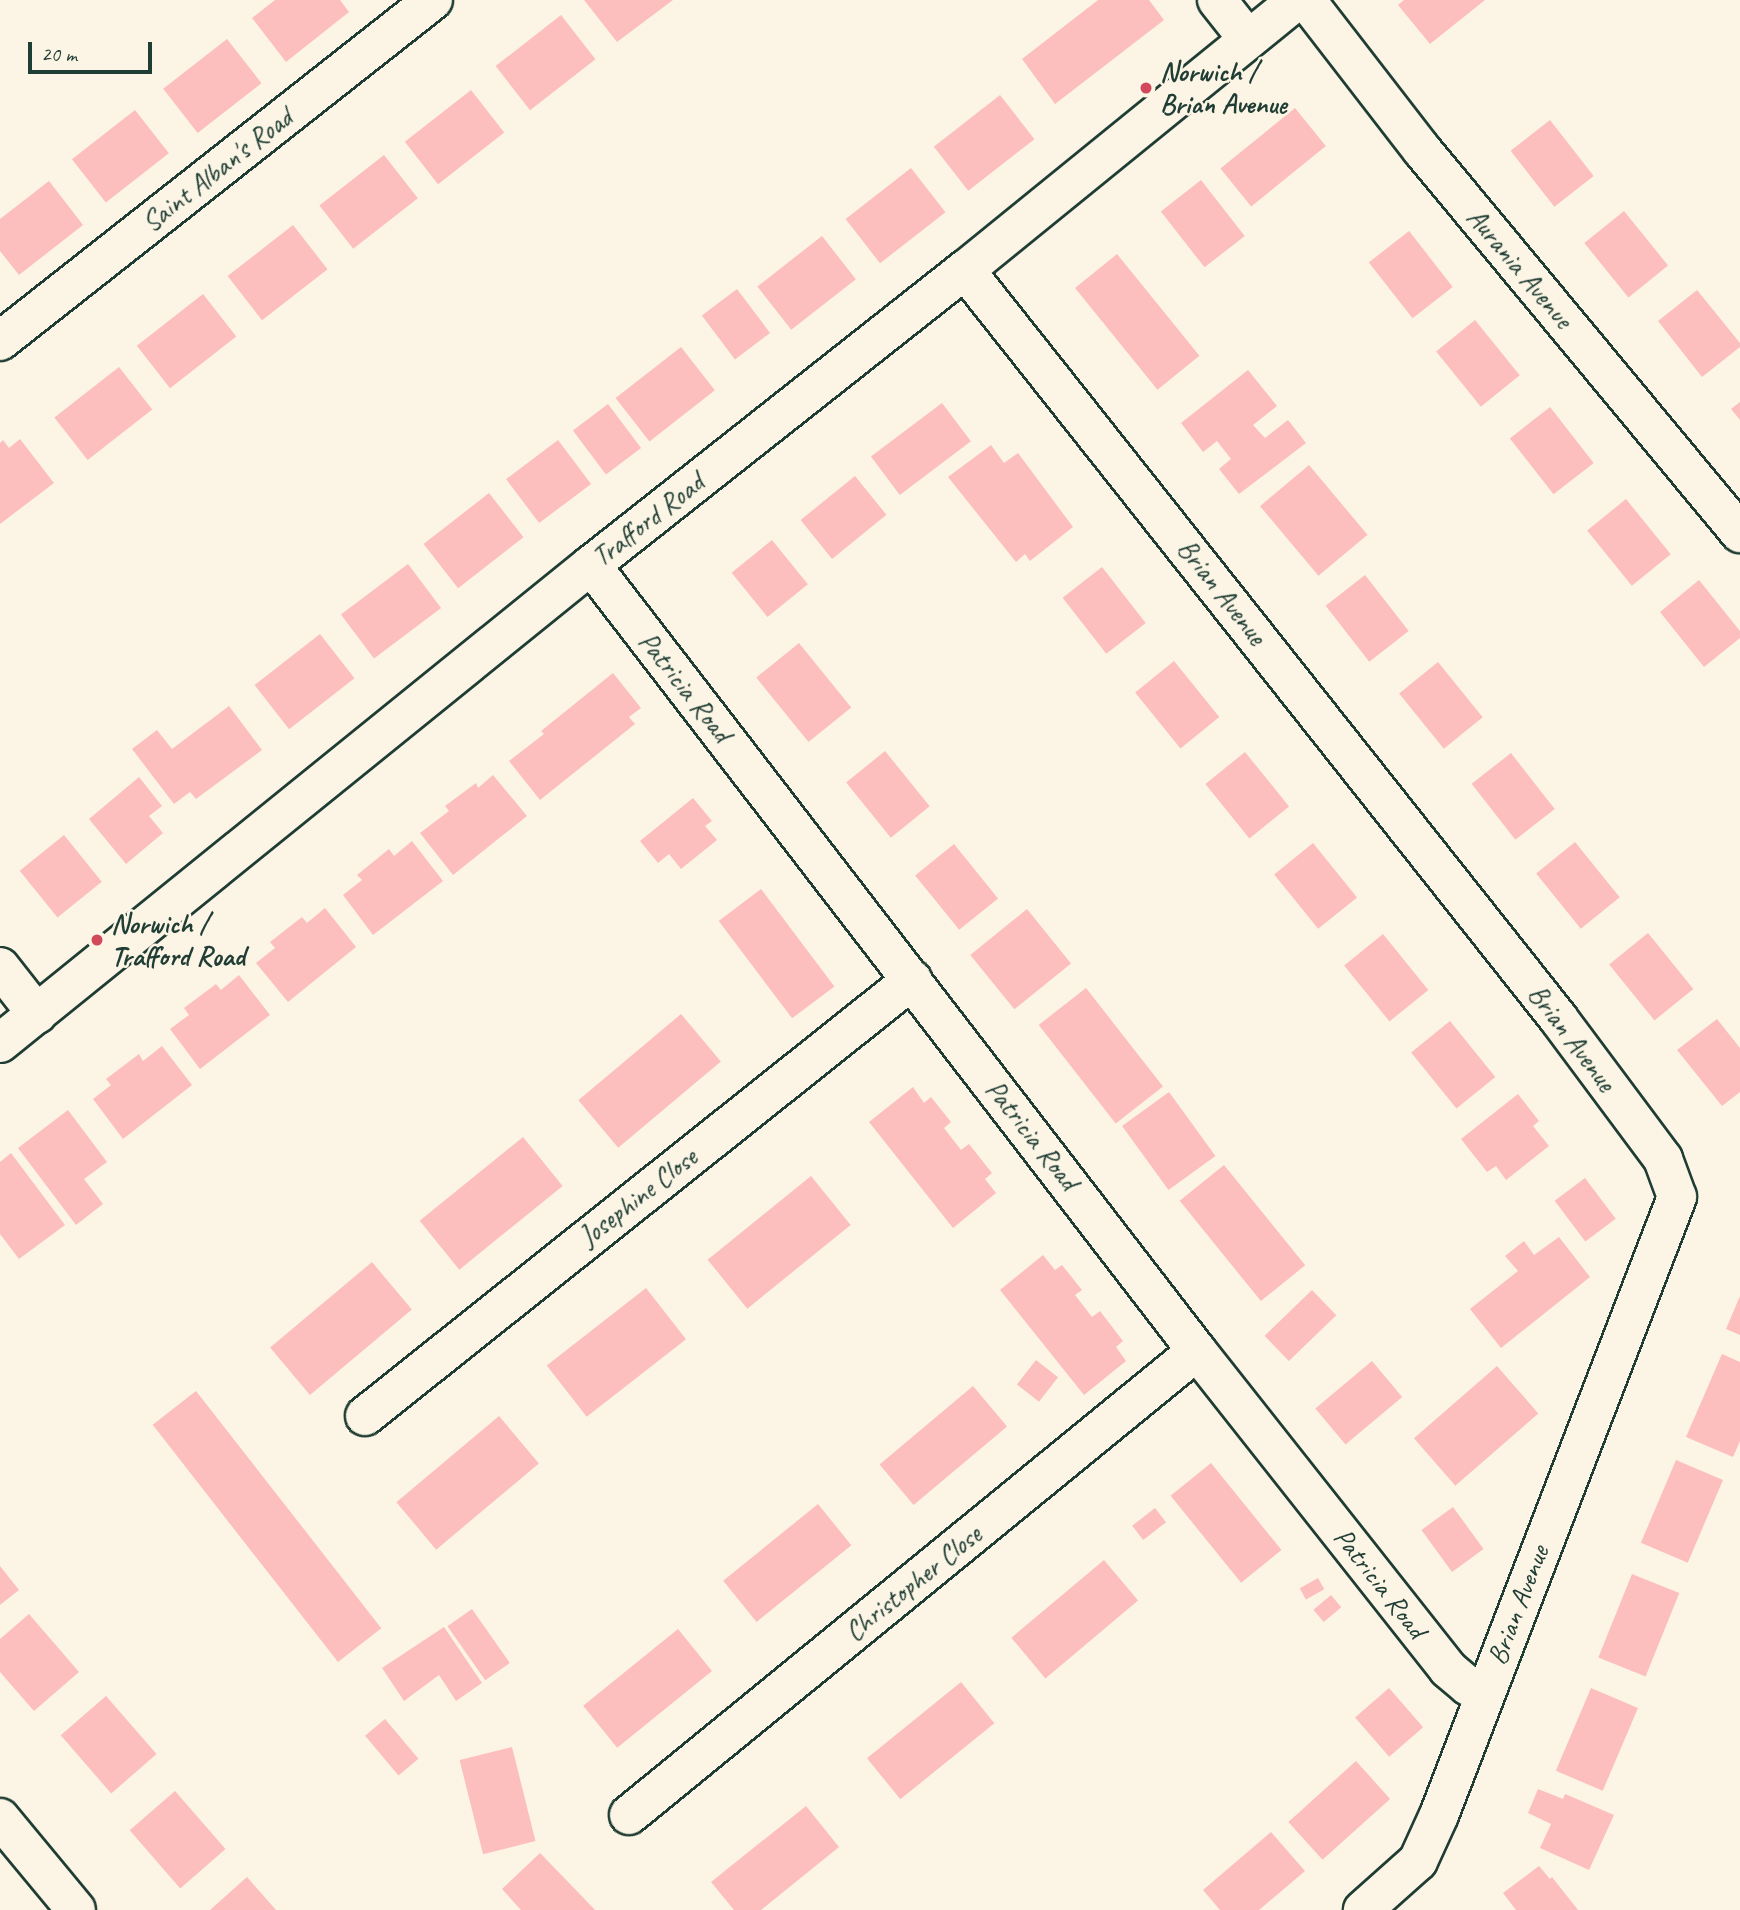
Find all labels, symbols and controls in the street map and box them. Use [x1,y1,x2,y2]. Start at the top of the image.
scale bar [32,28,156,72]
text: 20 m [41,41,77,67]
place label: Norwich / Brian Avenue [1160,55,1287,121]
marker: Norwich / Brian Avenue [1138,80,1154,96]
street label: Saint Alban's Road [135,101,299,239]
street label: Aurania Avenue [1460,201,1580,335]
street label: Trafford Road [586,466,710,574]
street label: Brian Avenue [1170,532,1274,652]
street label: Patricia Road [632,625,738,749]
place label: Norwich / Trafford Road [111,907,244,973]
marker: Norwich / Trafford Road [89,932,105,948]
street label: Brian Avenue [1521,978,1623,1098]
street label: Patricia Road [979,1073,1085,1197]
street label: Josephine Close [572,1141,704,1253]
street label: Christopher Close [838,1518,988,1648]
street label: Patricia Road [1327,1521,1433,1645]
street label: Brian Avenue [1480,1541,1556,1669]

